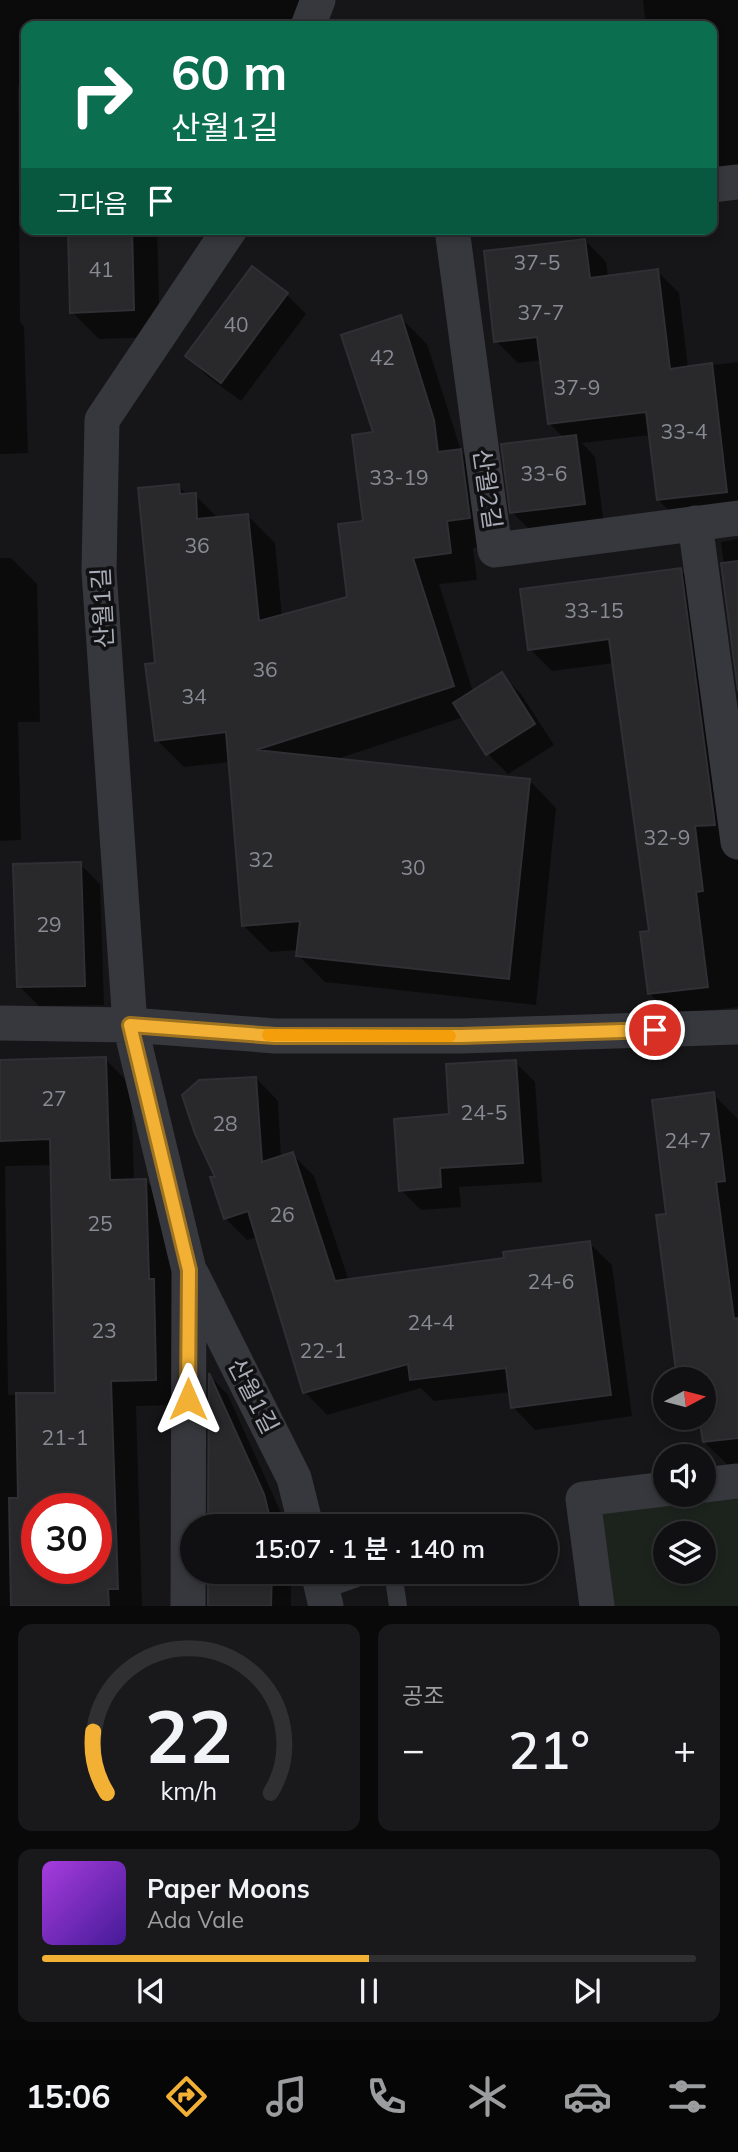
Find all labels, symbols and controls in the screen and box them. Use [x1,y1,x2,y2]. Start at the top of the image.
text: 60 m [171,41,287,102]
icon: right [56,49,147,140]
text: 산월1길 [171,107,279,147]
icon: arrive [142,182,180,220]
text: 그다음 [56,187,128,220]
house number: 37-5 [514,249,560,275]
house number: 41 [88,256,114,282]
house number: 37-7 [518,299,564,325]
house number: 40 [223,311,249,337]
house number: 42 [369,344,395,370]
house number: 37-9 [554,374,600,400]
house number: 33-4 [661,418,708,444]
street label: 산월2길 [468,447,508,531]
house number: 33-6 [521,460,567,486]
house number: 33-19 [369,464,429,490]
house number: 36 [184,532,210,558]
street label: 산월1길 [85,567,119,649]
house number: 33-15 [564,597,624,623]
house number: 36 [252,656,278,682]
house number: 34 [181,683,207,709]
house number: 32-9 [644,824,690,850]
house number: 32 [248,846,274,872]
house number: 30 [400,854,426,880]
house number: 29 [36,911,62,937]
pin [625,1000,685,1060]
icon: arrive [636,1011,674,1049]
house number: 27 [41,1085,67,1111]
house number: 24-5 [461,1099,507,1125]
house number: 28 [212,1110,238,1136]
house number: 24-7 [665,1127,711,1153]
house number: 26 [269,1201,295,1227]
house number: 25 [87,1210,113,1236]
house number: 24-6 [528,1268,574,1294]
house number: 24-4 [408,1309,455,1335]
house number: 23 [91,1317,117,1343]
house number: 22-1 [300,1337,346,1363]
street label: 산월1길 [222,1353,286,1438]
position arrow [151,1362,225,1436]
north arrow [653,1367,716,1430]
map controls [653,1367,716,1584]
house number: 21-1 [42,1424,88,1450]
button: sound [653,1444,716,1507]
speed limit sign: 30 [21,1493,112,1584]
button: layers [653,1521,716,1584]
text: 15:07 · 1 분 · 140 m [253,1532,485,1565]
text: 공조 [402,1681,444,1710]
text: 22 [145,1691,233,1782]
text: 21° [508,1717,590,1782]
text: − [402,1725,425,1773]
text: + [673,1725,696,1773]
text: km/h [161,1775,217,1806]
text: Paper Moons [147,1872,310,1905]
text: Ada Vale [147,1905,244,1934]
icon: previous [132,1972,170,2010]
icon: pause [350,1972,388,2010]
icon: next [568,1972,606,2010]
icon: directions [162,2072,211,2121]
icon: music [262,2072,311,2121]
icon: phone [362,2072,411,2121]
icon: climate [463,2072,512,2121]
icon: car [563,2072,612,2121]
icon: filters [663,2072,712,2121]
text: 15:06 [26,2076,110,2116]

